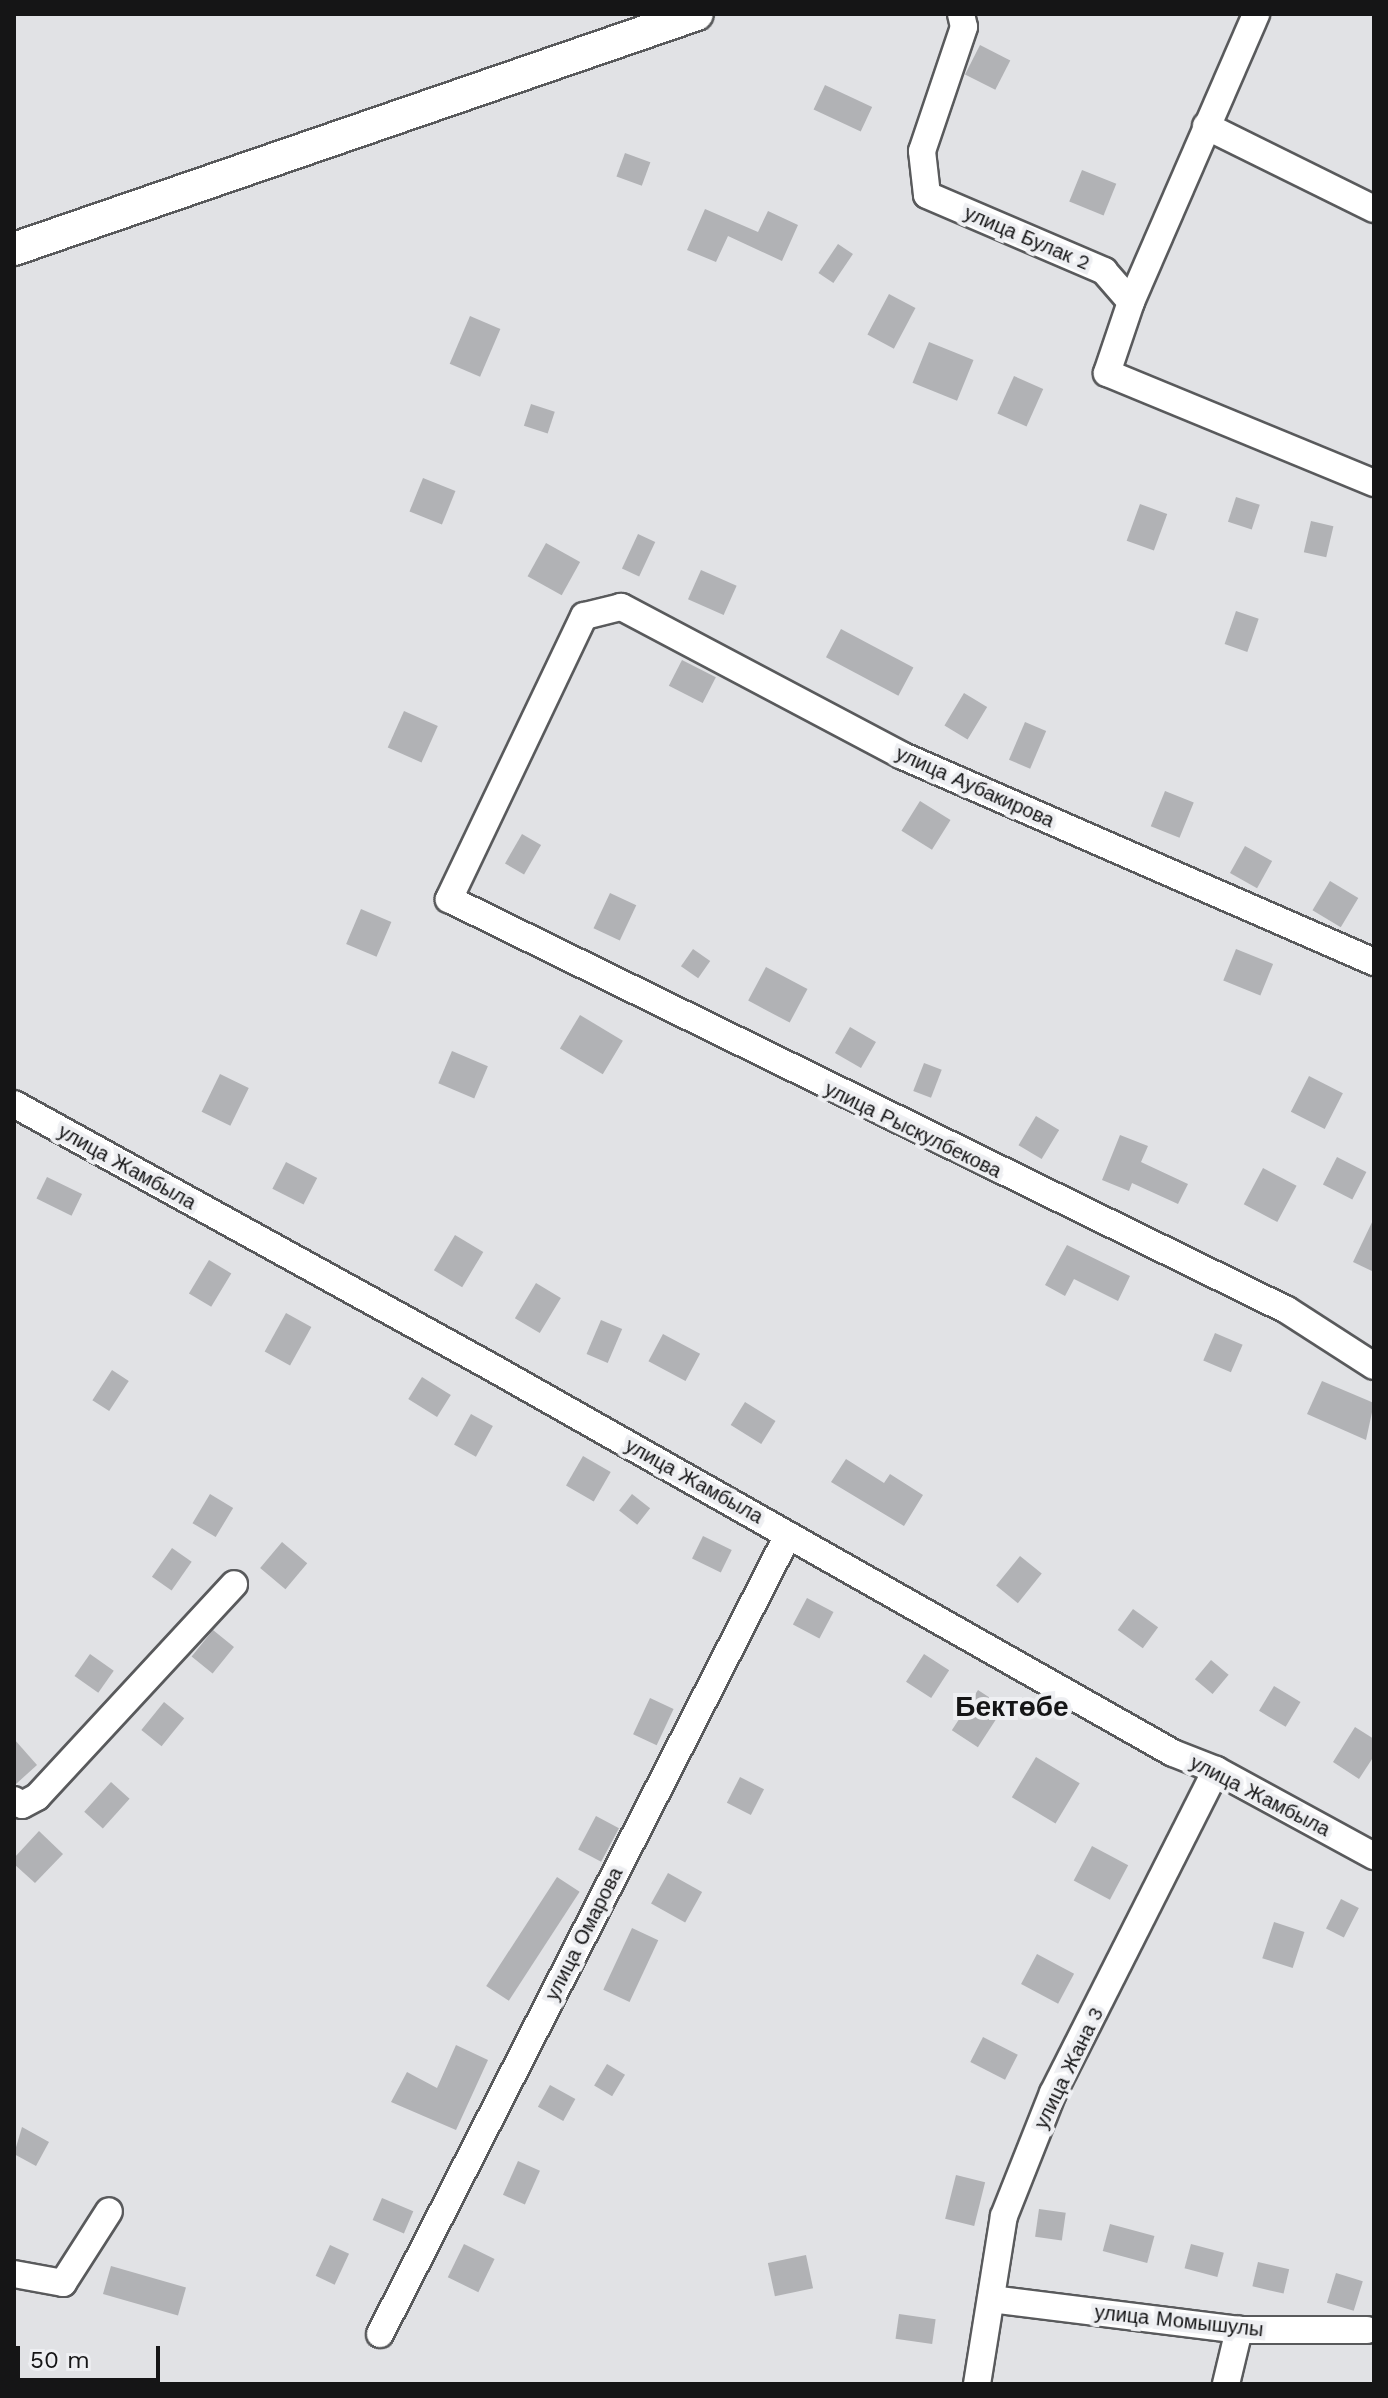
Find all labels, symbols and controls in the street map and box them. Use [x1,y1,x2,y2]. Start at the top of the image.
street label: улица Булак 2 [961,201,1093,275]
street label: улица Аубакирова [892,741,1058,833]
street label: улица Рыскулбекова [821,1077,1005,1183]
street label: улица Жамбыла [54,1119,200,1215]
street label: улица Жамбыла [621,1433,767,1529]
district label: Бектөбе [955,1690,1069,1724]
street label: улица Жамбыла [1186,1750,1334,1842]
street label: улица Омарова [540,1864,628,2004]
street label: улица Жана 3 [1029,2003,1109,2133]
street label: улица Момышулы [1093,2300,1265,2342]
scale bar [20,2330,164,2380]
text: 50 m [30,2346,90,2374]

